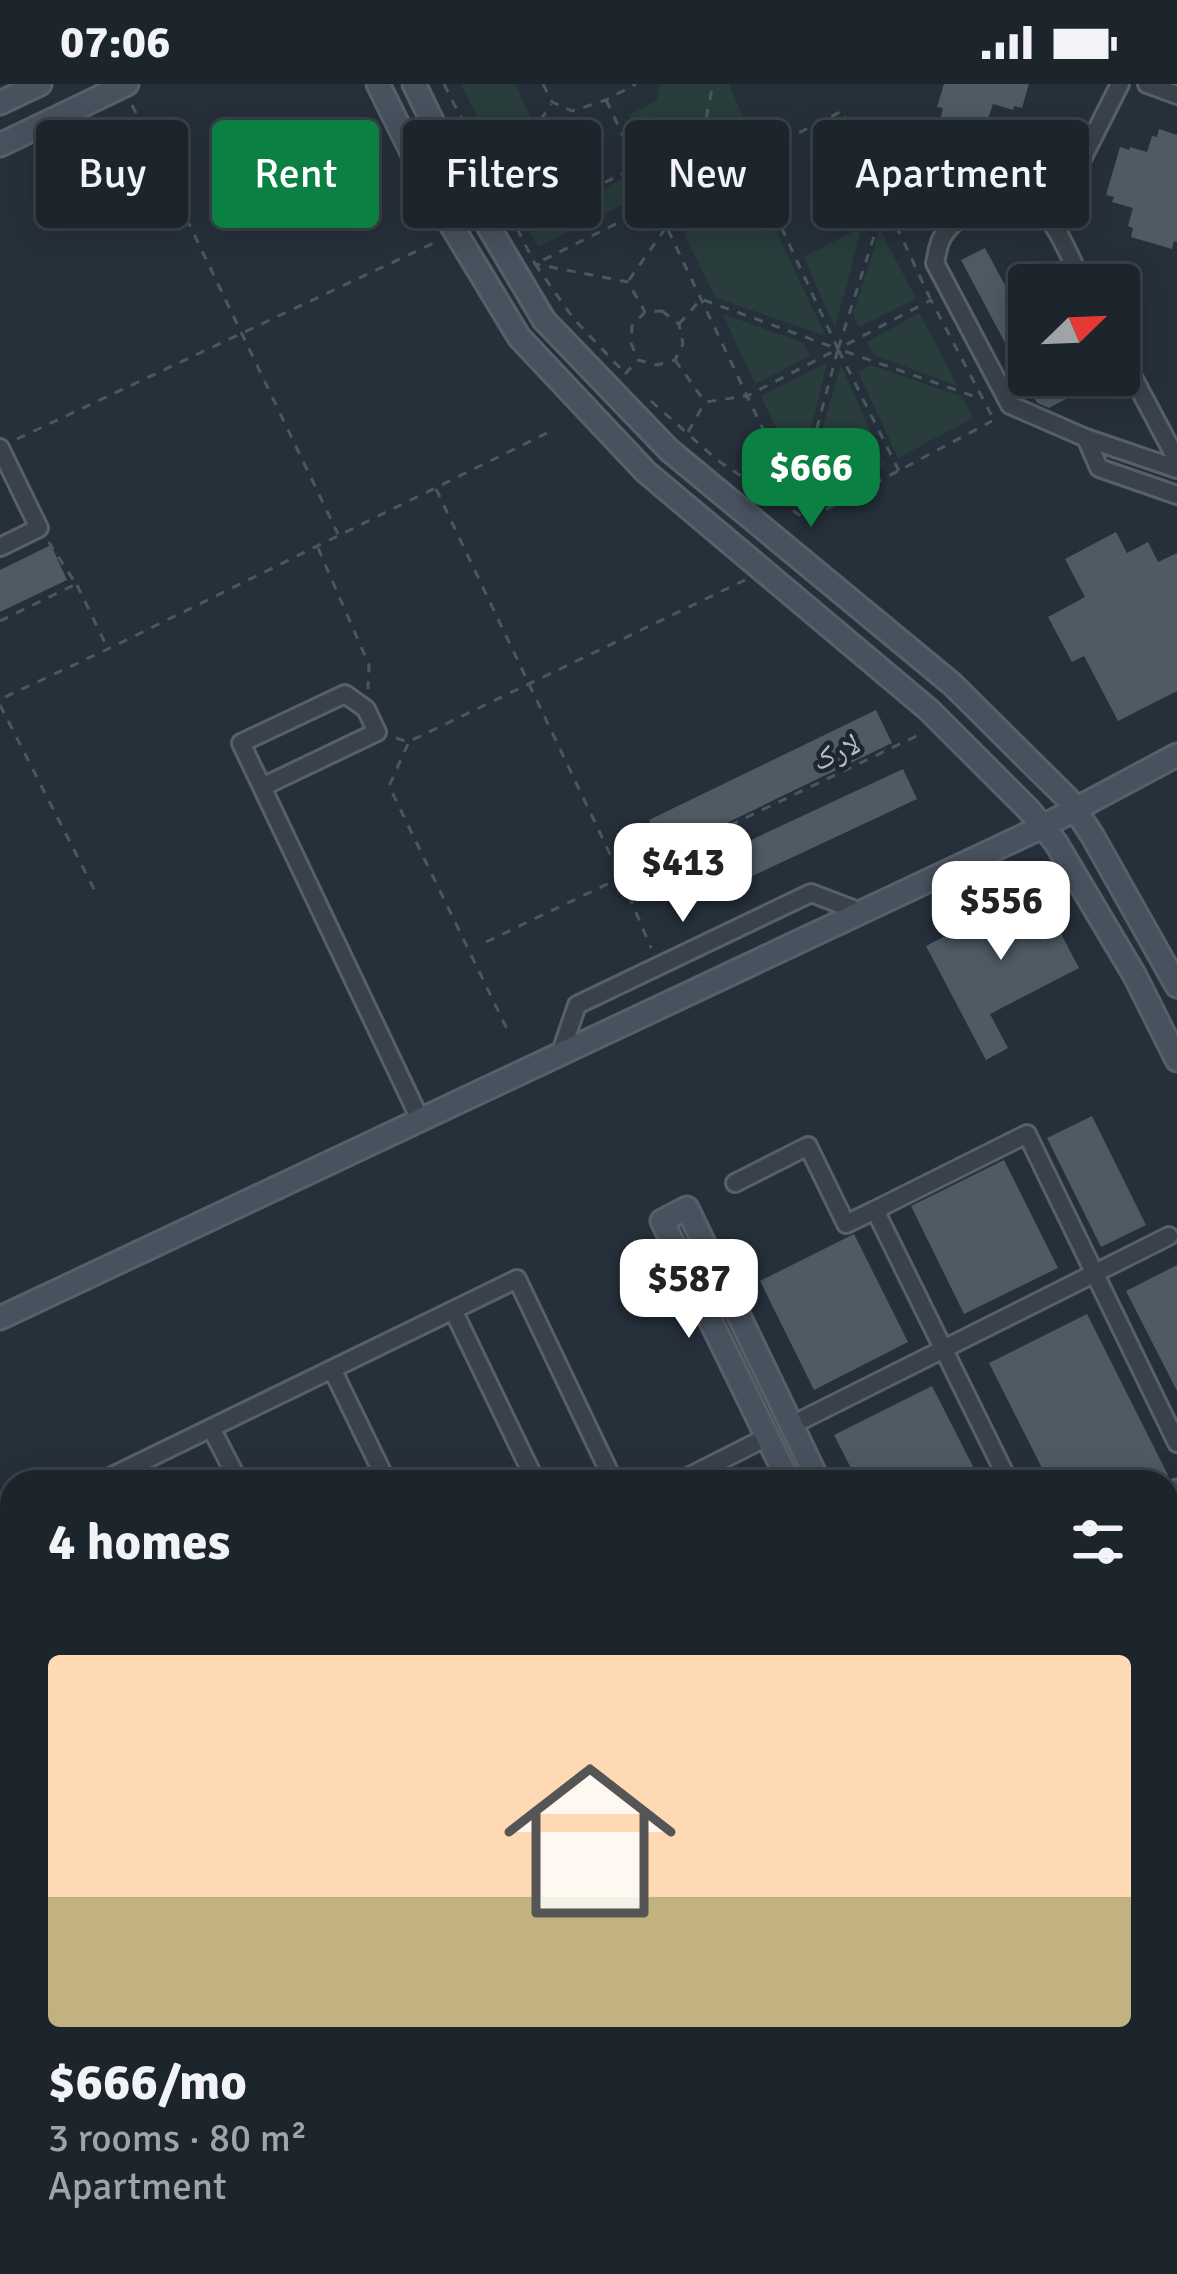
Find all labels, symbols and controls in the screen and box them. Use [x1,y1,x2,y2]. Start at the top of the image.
text: 07:06 [60,15,170,70]
chip: Buy [36,120,188,228]
chip: Rent [212,120,379,228]
chip: Filters [403,120,601,228]
chip: New [625,120,789,228]
chip: Apartment [813,120,1089,228]
north arrow [1008,264,1140,396]
map controls [1008,264,1140,396]
pin: $666 [740,428,882,530]
text: $666 [769,443,853,491]
street label: لارک [806,725,866,780]
pin: $413 [612,823,754,925]
text: $413 [641,838,725,886]
pin: $556 [930,861,1072,963]
text: $556 [959,876,1043,924]
pin: $587 [618,1239,760,1341]
text: $587 [647,1254,731,1302]
icon: filters [1065,1509,1131,1575]
text: 4 homes [48,1511,230,1574]
icon: home [482,1733,698,1949]
text: $666/mo [48,2051,247,2114]
text: 3 rooms · 80 m² [48,2114,307,2162]
text: Apartment [48,2162,227,2210]

